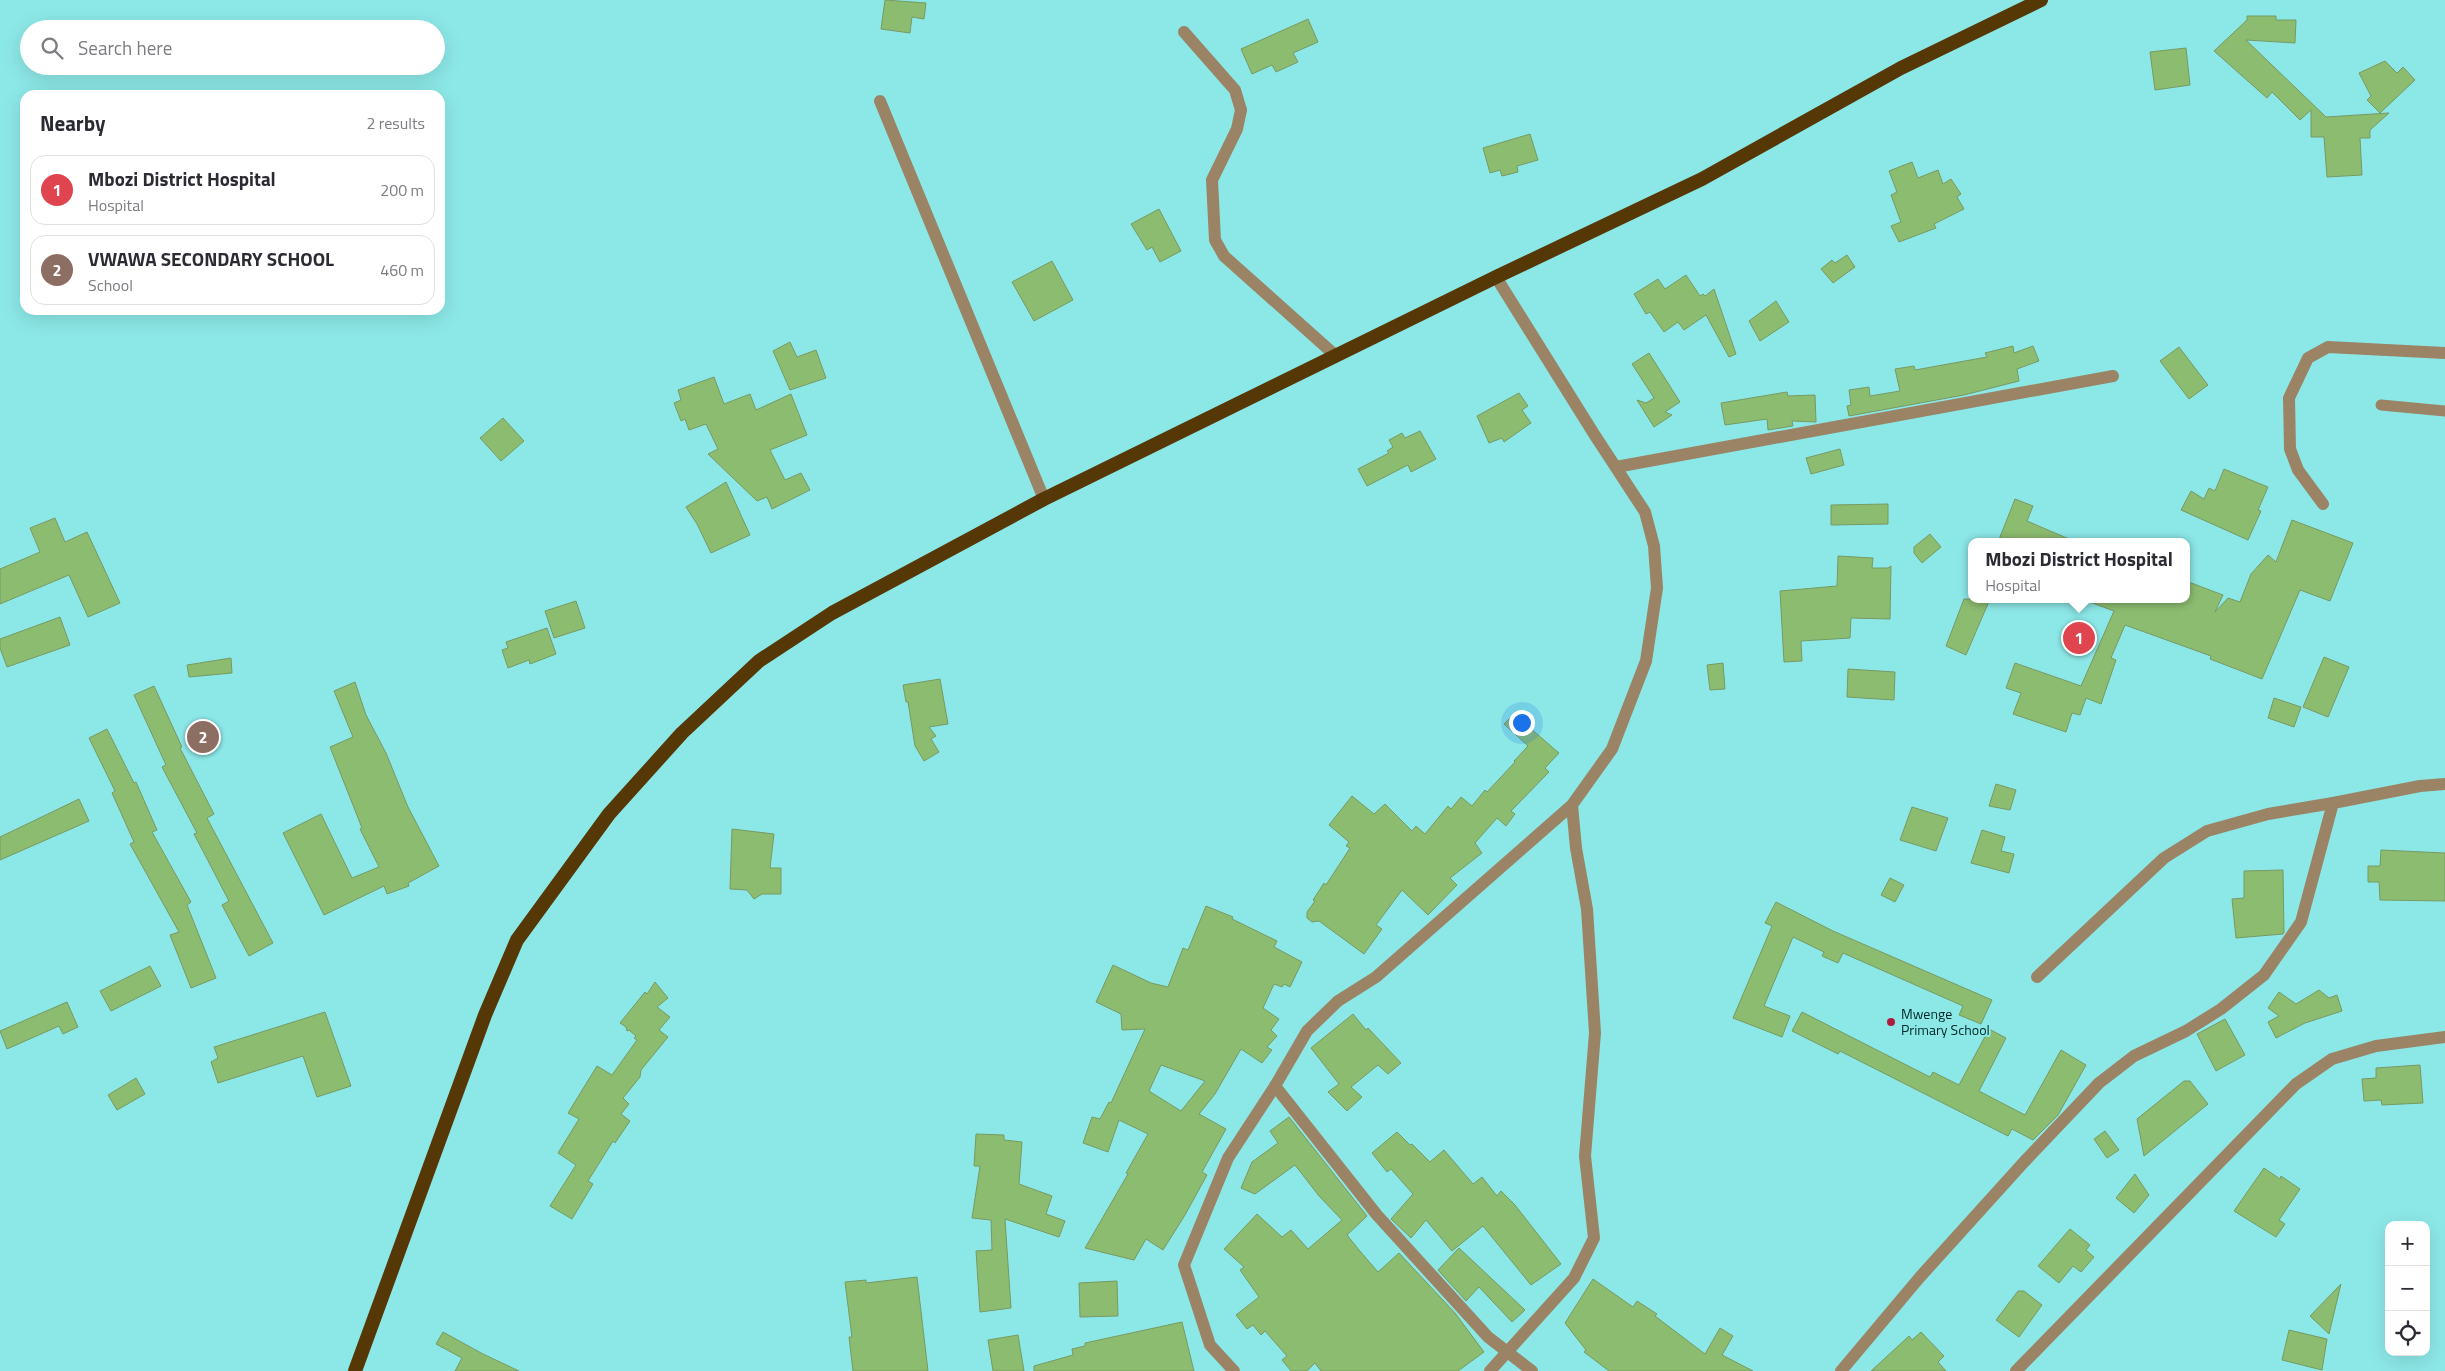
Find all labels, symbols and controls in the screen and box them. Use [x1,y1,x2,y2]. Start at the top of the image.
search box [20,20,445,75]
text: Search here [78,33,172,62]
icon: search [38,34,66,62]
text: Nearby [40,107,105,139]
text: 2 results [366,111,425,135]
text: Mbozi District Hospital [88,164,276,193]
text: 1 [53,178,61,202]
text: 200 m [380,178,424,202]
text: Hospital [88,193,144,217]
text: VWAWA SECONDARY SCHOOL [88,244,334,273]
text: 2 [53,258,61,282]
text: 460 m [380,258,424,282]
text: School [88,273,133,297]
popup [1968,538,2190,603]
text: Mbozi District Hospital [1985,544,2173,573]
text: Hospital [1985,573,2041,597]
pin: 1 [2063,619,2095,657]
your location [1509,710,1535,736]
pin: 2 [187,718,219,756]
place label: Mwenge Primary School [1901,1003,1990,1040]
marker: Mwenge Primary School [1885,1016,1897,1028]
map controls [2385,1221,2430,1356]
button: + [2385,1221,2430,1266]
button: − [2385,1266,2430,1311]
button: locate [2385,1311,2430,1356]

